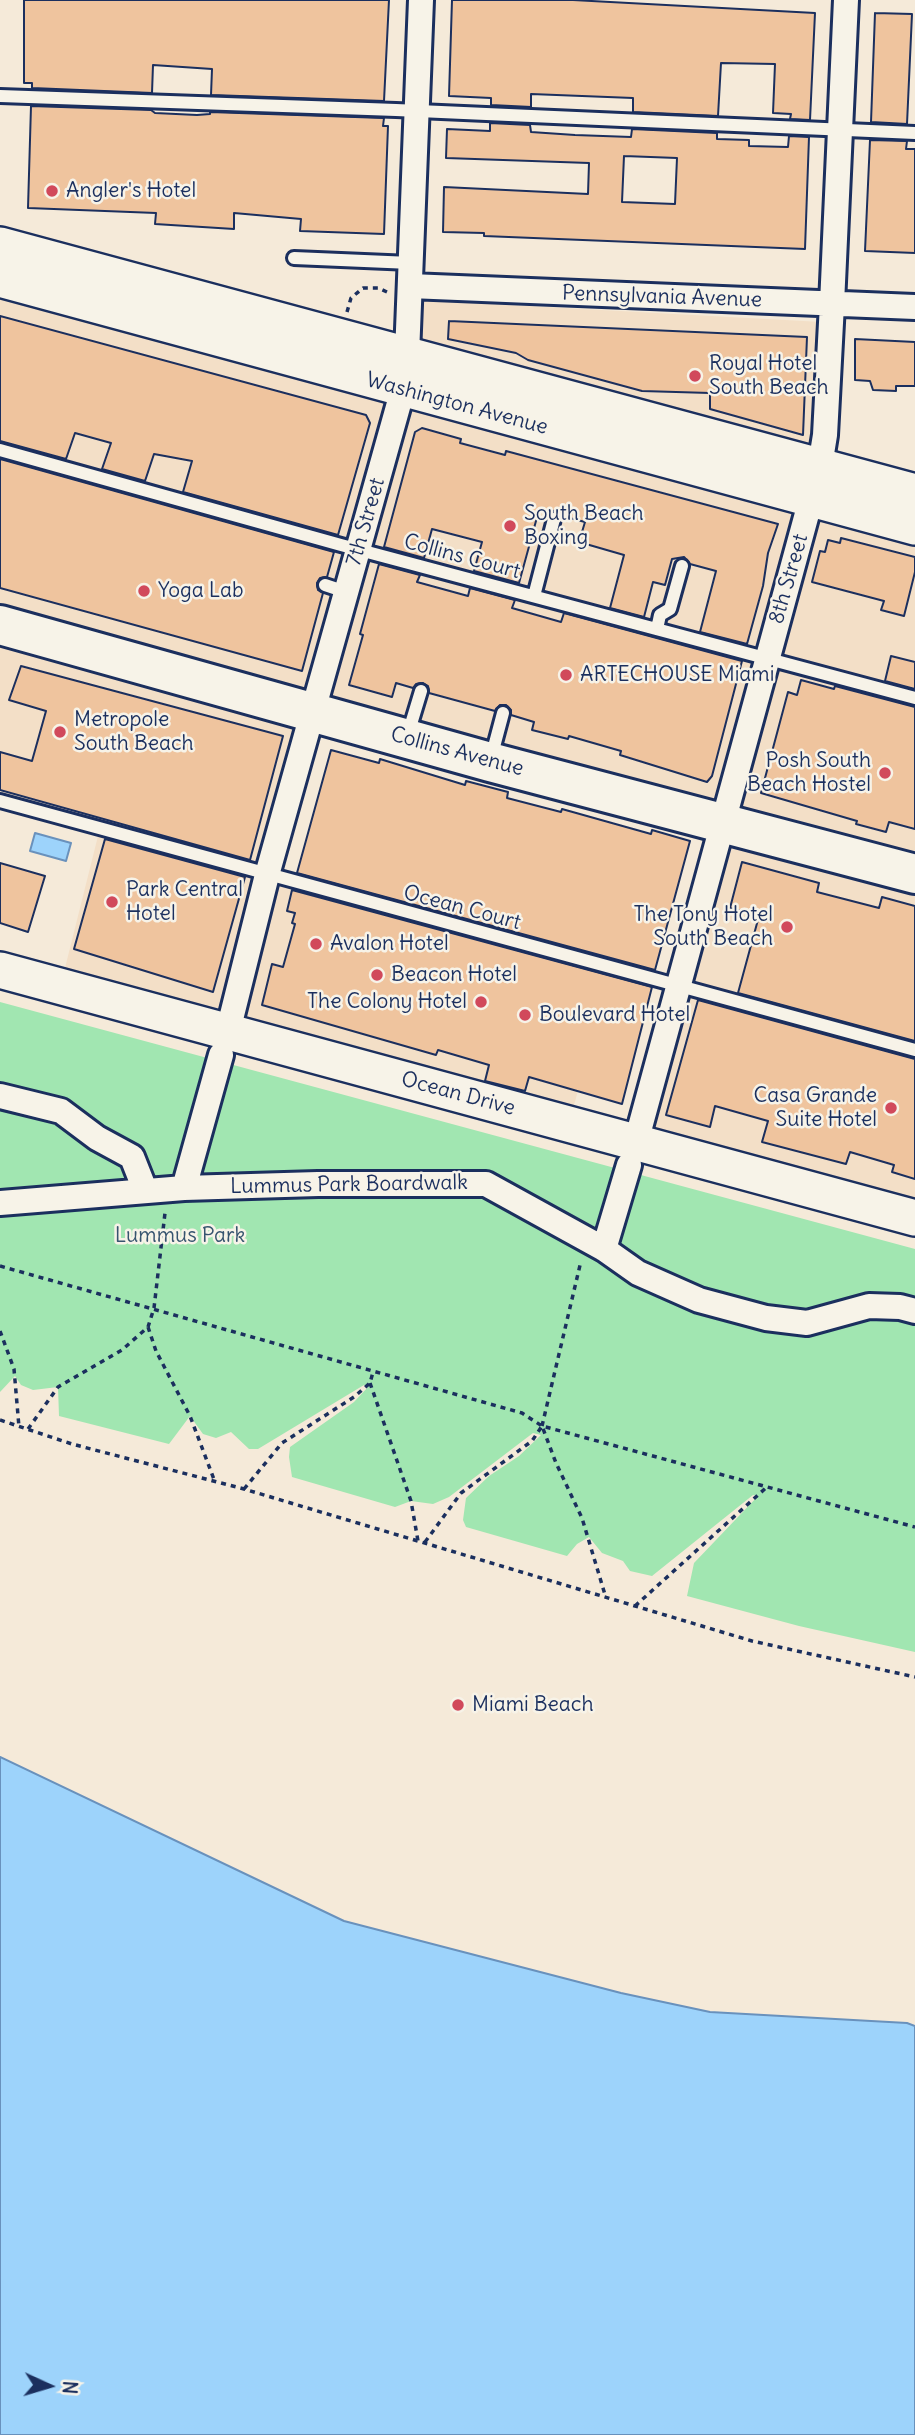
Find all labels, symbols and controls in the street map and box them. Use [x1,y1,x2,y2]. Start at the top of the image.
place label: Angler's Hotel [66,178,196,204]
marker: Angler's Hotel [44,183,60,199]
street label: Pennsylvania Avenue [562,281,762,313]
place label: Royal Hotel South Beach [709,351,829,401]
street label: Washington Avenue [363,368,551,440]
marker: Royal Hotel South Beach [687,368,703,384]
street label: 7th Street [341,475,391,569]
place label: South Beach Boxing [524,501,644,551]
marker: South Beach Boxing [502,518,518,534]
street label: Collins Court [401,529,523,585]
street label: 8th Street [764,531,814,627]
place label: Yoga Lab [158,578,244,604]
marker: Yoga Lab [136,583,152,599]
place label: ARTECHOUSE Miami [580,662,774,688]
marker: ARTECHOUSE Miami [558,667,574,683]
place label: Metropole South Beach [74,707,194,757]
street label: Collins Avenue [388,722,526,782]
marker: Metropole South Beach [52,724,68,740]
place label: Posh South Beach Hostel [747,748,871,798]
marker: Posh South Beach Hostel [877,765,893,781]
place label: Park Central Hotel [126,877,243,927]
street label: Ocean Court [401,880,523,936]
marker: Park Central Hotel [104,894,120,910]
place label: The Tony Hotel South Beach [634,902,773,952]
marker: The Tony Hotel South Beach [779,919,795,935]
place label: Avalon Hotel [330,931,449,957]
marker: Avalon Hotel [308,936,324,952]
place label: Beacon Hotel [391,962,517,988]
marker: Beacon Hotel [369,967,385,983]
place label: The Colony Hotel [307,989,467,1015]
marker: The Colony Hotel [473,994,489,1010]
place label: Boulevard Hotel [539,1002,690,1028]
marker: Boulevard Hotel [517,1007,533,1023]
street label: Ocean Drive [398,1067,518,1121]
place label: Casa Grande Suite Hotel [754,1083,877,1133]
marker: Casa Grande Suite Hotel [883,1100,899,1116]
street label: Lummus Park Boardwalk [230,1170,468,1200]
park label: Lummus Park [115,1223,245,1249]
place label: Miami Beach [472,1692,594,1718]
marker: Miami Beach [450,1697,466,1713]
north arrow [14,2351,84,2421]
text: N [58,2380,82,2395]

